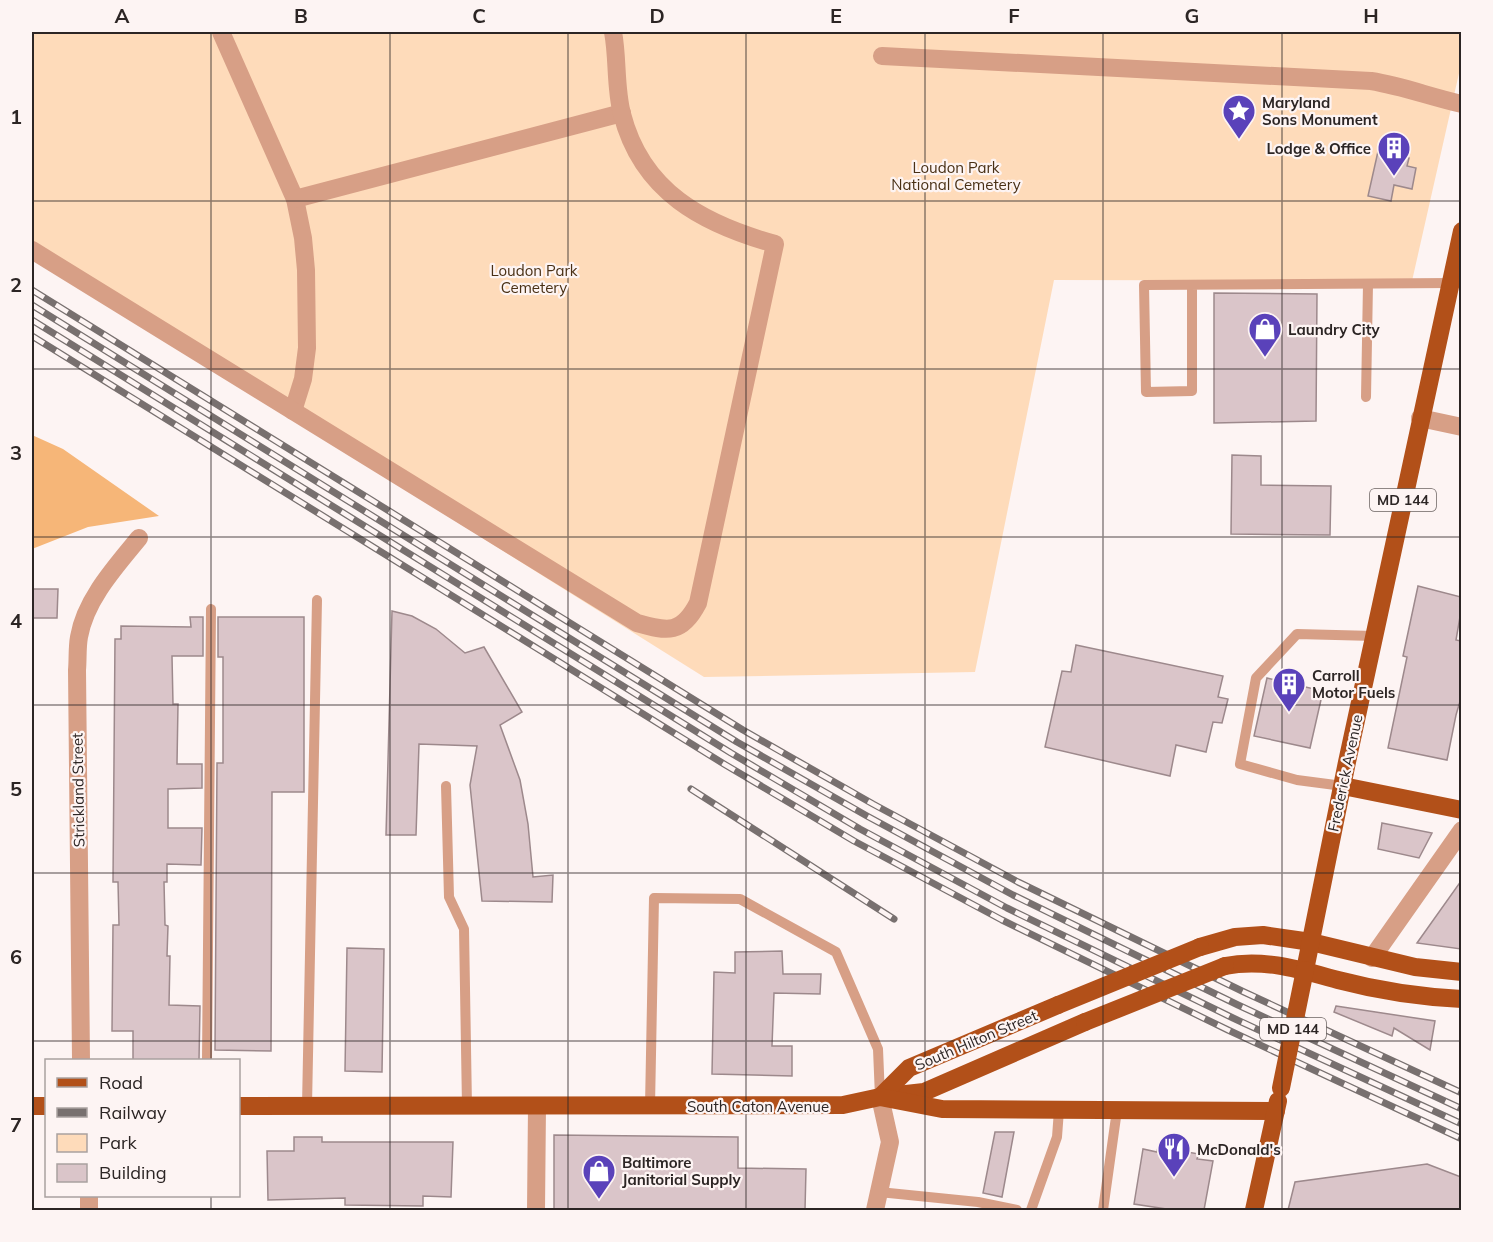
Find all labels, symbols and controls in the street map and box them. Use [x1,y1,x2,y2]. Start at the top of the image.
text: A [115,3,130,28]
text: B [294,3,308,28]
text: C [472,3,486,28]
text: D [649,3,665,28]
text: E [830,3,842,28]
text: F [1008,3,1020,28]
text: G [1185,3,1199,28]
text: H [1363,3,1379,28]
place icon: Maryland Sons Monument [1221,93,1257,140]
place label: Maryland Sons Monument [1262,93,1378,129]
text: 1 [10,104,22,129]
building icon: Lodge & Office [1376,130,1412,177]
place label: Lodge & Office [1266,139,1371,158]
park label: Loudon Park National Cemetery [891,158,1021,194]
park label: Loudon Park Cemetery [490,261,578,297]
text: 2 [10,272,22,297]
shop icon: Laundry City [1247,311,1283,358]
place label: Laundry City [1288,320,1381,339]
text: 3 [10,440,22,465]
road number: MD 144 [1370,489,1436,511]
text: 4 [10,608,22,633]
building icon: Carroll Motor Fuels [1271,666,1307,713]
place label: Carroll Motor Fuels [1312,666,1395,702]
street label: Frederick Avenue [1323,713,1367,833]
street label: Strickland Street [68,733,88,847]
text: 5 [10,776,22,801]
text: 6 [10,944,22,969]
street label: South Hilton Street [912,1006,1040,1074]
road number: MD 144 [1260,1018,1326,1040]
legend [45,1059,240,1197]
text: Road [99,1071,143,1094]
street label: South Caton Avenue [687,1097,829,1116]
text: Railway [99,1101,167,1124]
text: 7 [10,1112,22,1137]
text: Park [99,1131,138,1154]
restaurant icon: McDonald's [1156,1131,1192,1178]
place label: McDonald's [1197,1140,1281,1159]
shop icon: Baltimore Janitorial Supply [581,1153,617,1200]
place label: Baltimore Janitorial Supply [622,1153,741,1189]
text: Building [99,1161,167,1184]

